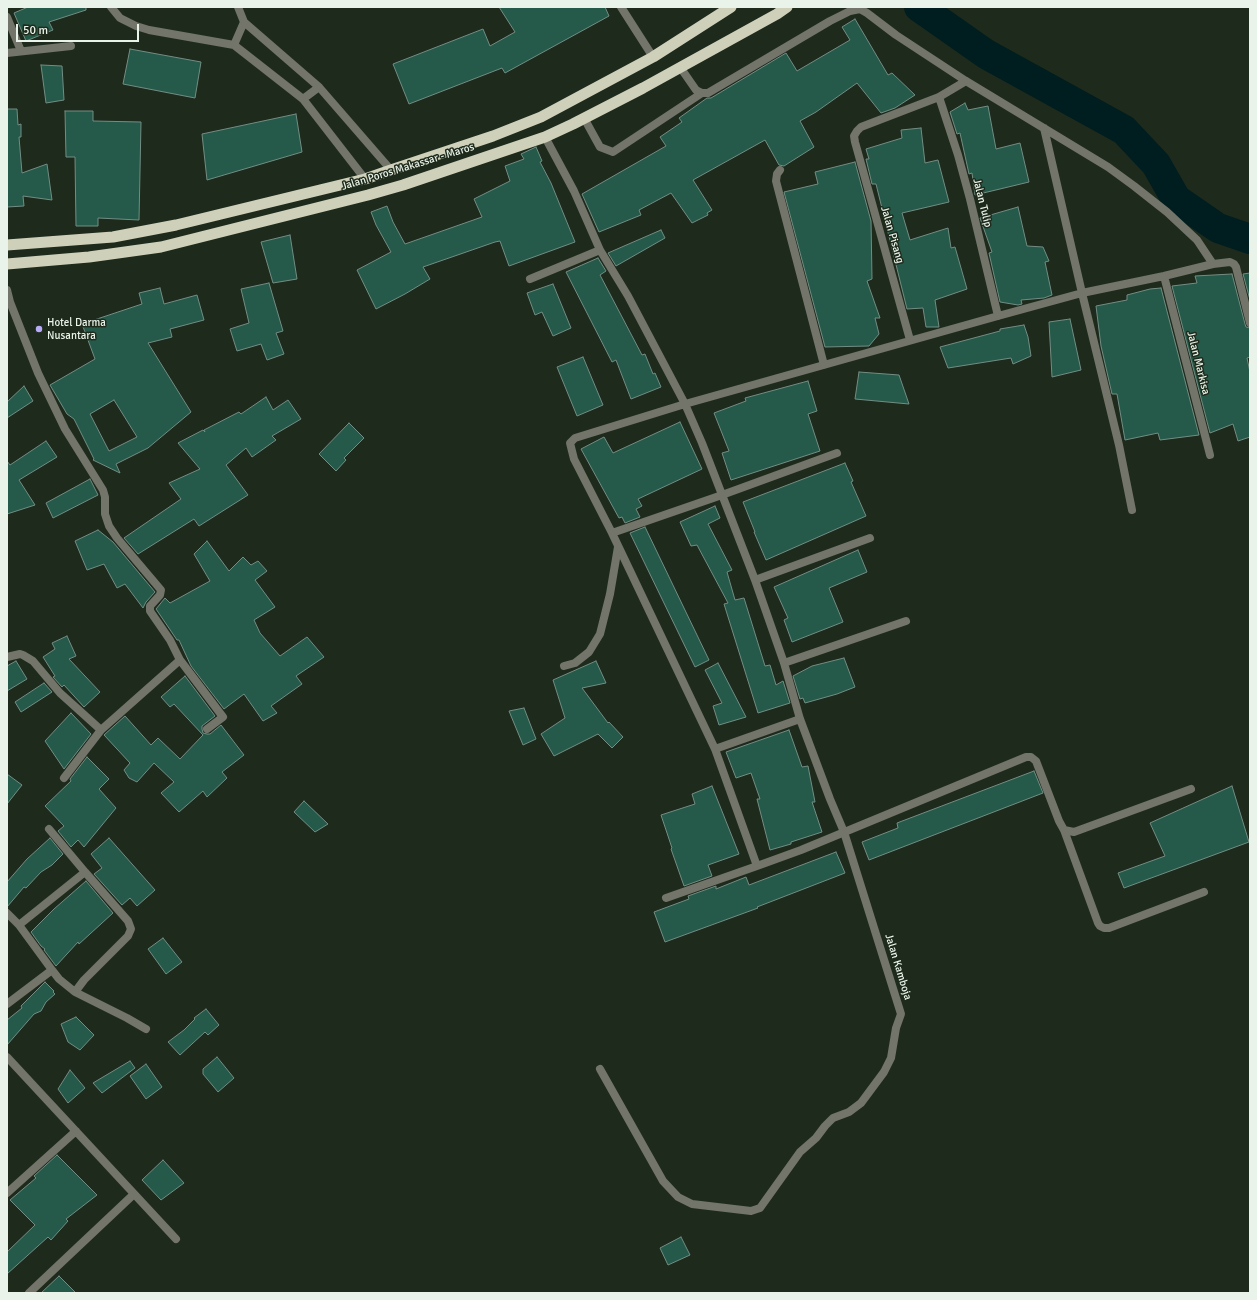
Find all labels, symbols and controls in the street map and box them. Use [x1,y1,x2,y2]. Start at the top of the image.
scale bar [18,16,141,42]
text: 50 m [23,23,48,38]
street label: Jalan Poros Makassar - Maros [340,140,476,194]
street label: Jalan Tulip [970,177,994,229]
street label: Jalan Pisang [878,205,906,265]
place label: Hotel Darma Nusantara [47,316,106,342]
marker: Hotel Darma Nusantara [34,324,44,334]
street label: Jalan Markisa [1184,330,1212,396]
street label: Jalan Kamboja [882,932,914,1002]

